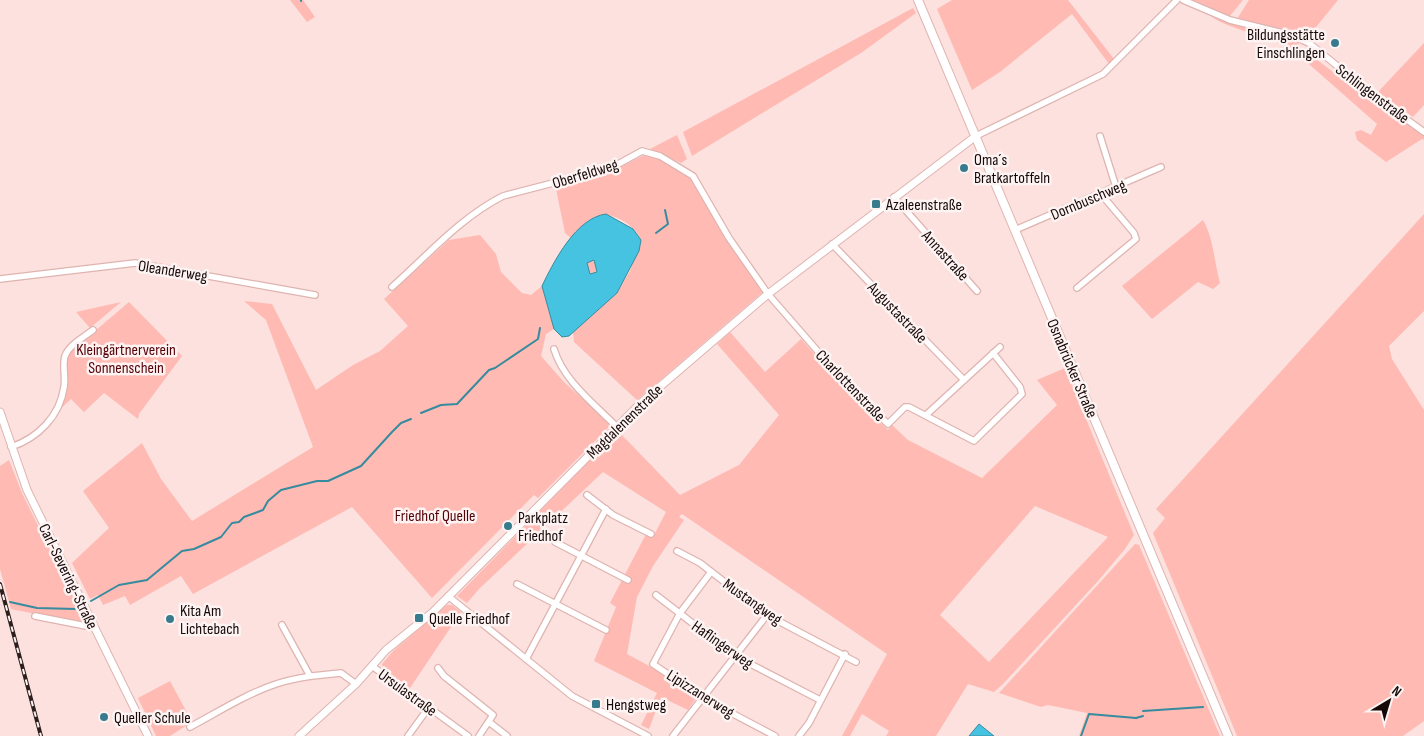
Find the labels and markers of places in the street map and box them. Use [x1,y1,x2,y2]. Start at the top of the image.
place label: Bildungsstätte Einschlingen [1247,26,1325,63]
marker: Bildungsstätte Einschlingen [1329,37,1341,49]
place label: Oma´s Bratkartoffeln [974,151,1050,188]
marker: Oma´s Bratkartoffeln [958,162,970,174]
place label: Azaleenstraße [885,196,962,215]
marker: Azaleenstraße [870,198,882,210]
place label: Parkplatz Friedhof [518,509,568,546]
marker: Parkplatz Friedhof [502,520,514,532]
place label: Kita Am Lichtebach [180,602,239,639]
place label: Quelle Friedhof [429,610,510,629]
marker: Quelle Friedhof [413,612,425,624]
marker: Kita Am Lichtebach [164,613,176,625]
place label: Hengstweg [606,696,666,715]
marker: Hengstweg [590,698,602,710]
place label: Queller Schule [114,709,191,728]
marker: Queller Schule [98,711,110,723]

